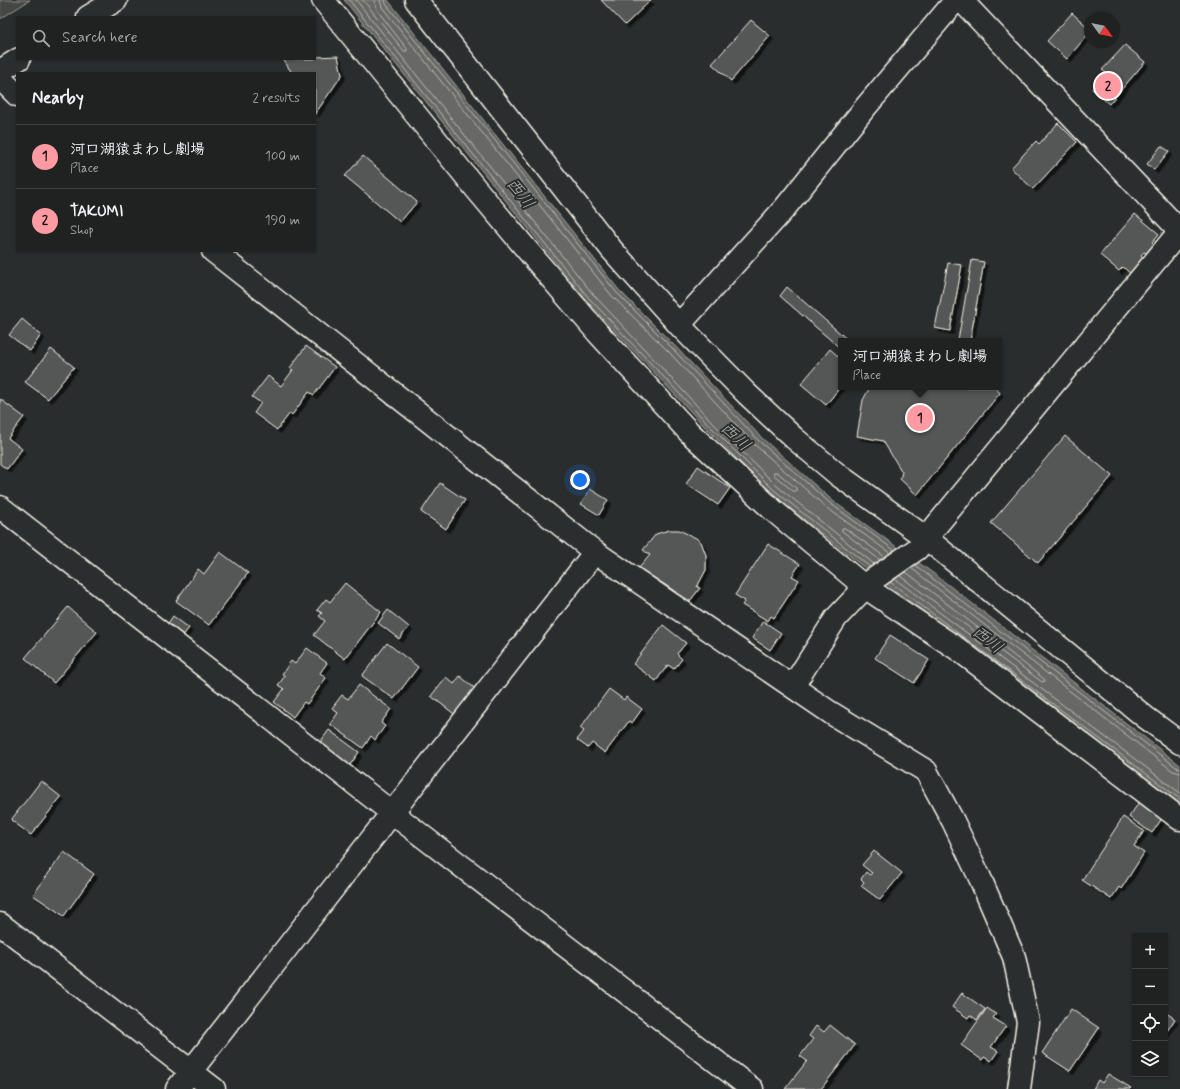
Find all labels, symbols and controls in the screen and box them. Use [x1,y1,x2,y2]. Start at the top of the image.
north arrow [1084,12,1120,48]
search box [16,16,316,60]
icon: search [30,27,52,49]
text: Search here [62,28,138,48]
pin: 2 [1095,71,1121,101]
text: Nearby [32,87,84,109]
text: 2 results [253,90,300,107]
text: 河口湖猿まわし劇場 [70,140,205,160]
text: 1 [42,148,48,165]
text: 100 m [265,148,300,165]
text: Place [70,160,99,177]
water label: 西川 [501,173,539,214]
text: TAKUMI [70,202,124,222]
text: 2 [42,212,48,229]
text: 190 m [265,212,300,229]
text: Shop [70,222,94,239]
popup [838,338,1002,390]
text: 河口湖猿まわし劇場 [852,347,988,367]
text: Place [852,367,881,384]
pin: 1 [907,403,933,433]
water label: 西川 [715,417,755,456]
your location [570,470,590,490]
water label: 西川 [967,621,1008,659]
map controls [1132,933,1168,1077]
button: + [1132,933,1168,969]
button: − [1132,969,1168,1005]
button: locate [1132,1005,1168,1041]
button: layers [1132,1041,1168,1077]

